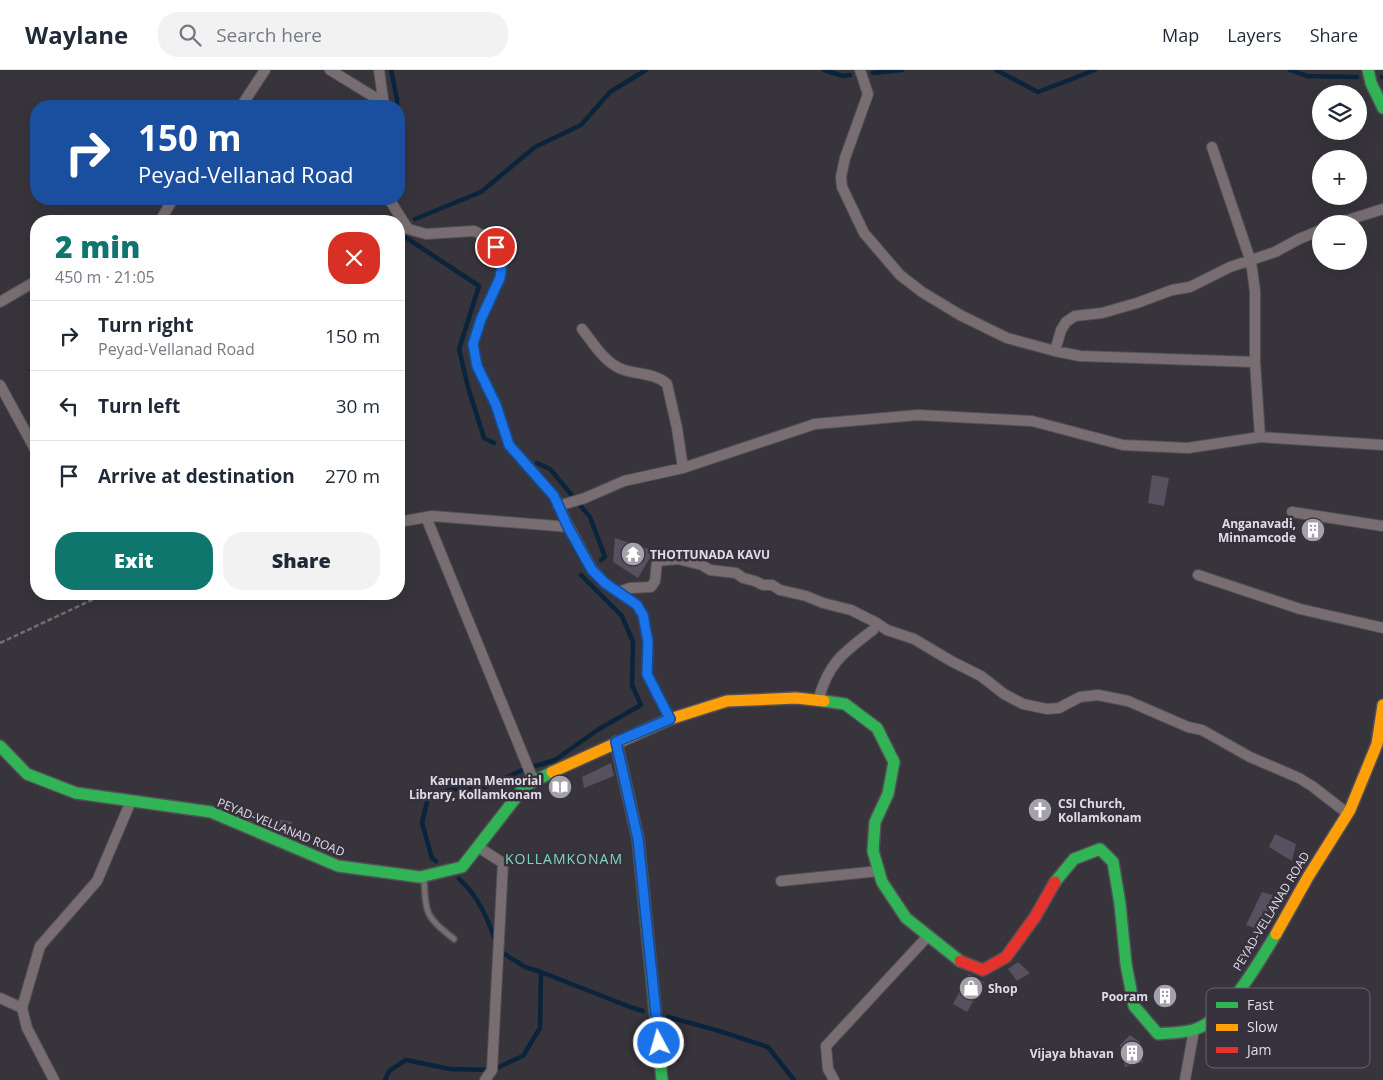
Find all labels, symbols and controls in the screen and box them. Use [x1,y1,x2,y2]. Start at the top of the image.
search box [158,12,508,57]
text: Waylane [25,18,128,51]
icon: search [176,21,204,49]
text: Search here [216,22,322,48]
text: Map [1162,23,1199,47]
text: Layers [1227,23,1282,47]
text: Share [1310,23,1358,47]
map controls [1312,85,1367,270]
button: layers [1312,85,1367,140]
text: 150 m [138,114,242,161]
icon: right [55,120,120,185]
button: + [1312,150,1367,205]
text: Peyad-Vellanad Road [138,159,354,189]
button: − [1312,215,1367,270]
text: 2 min [55,226,140,267]
pin [475,226,517,268]
button: close [328,232,380,284]
icon: arrive [482,233,510,261]
text: 450 m · 21:05 [55,266,155,288]
text: Turn right [98,312,193,338]
icon: right [55,322,83,350]
text: 150 m [325,323,380,349]
text: Peyad-Vellanad Road [98,338,255,360]
icon: left [55,392,83,420]
text: Turn left [98,393,180,419]
text: 30 m [336,393,380,419]
icon: arrive [55,462,83,490]
text: Arrive at destination [98,463,295,489]
text: 270 m [325,463,380,489]
place label: Anganavadi, Minnamcode [1218,515,1296,546]
building icon: Anganavadi, Minnamcode [1300,517,1326,543]
button: Exit [55,532,213,590]
button: Share [223,532,380,590]
temple icon: THOTTUNADA KAVU [620,541,646,567]
place label: THOTTUNADA KAVU [650,546,770,563]
place label: Karunan Memorial Library, Kollamkonam [409,772,542,803]
library icon: Karunan Memorial Library, Kollamkonam [547,774,573,800]
street label: PEYAD-VELLANAD ROAD [215,794,347,860]
place label: CSI Church, Kollamkonam [1058,795,1142,826]
church icon: CSI Church, Kollamkonam [1027,797,1053,823]
street label: PEYAD-VELLANAD ROAD [1229,848,1313,974]
district label: KOLLAMKONAM [505,849,623,868]
shop icon: Shop [958,975,984,1001]
place label: Shop [988,980,1018,997]
building icon: Pooram [1152,983,1178,1009]
place label: Pooram [1101,988,1148,1005]
legend [1206,988,1370,1068]
text: Fast [1247,995,1274,1014]
position arrow [632,1016,684,1068]
text: Slow [1247,1017,1278,1036]
building icon: Vijaya bhavan [1119,1040,1145,1066]
text: Jam [1245,1040,1272,1059]
place label: Vijaya bhavan [1030,1045,1114,1062]

